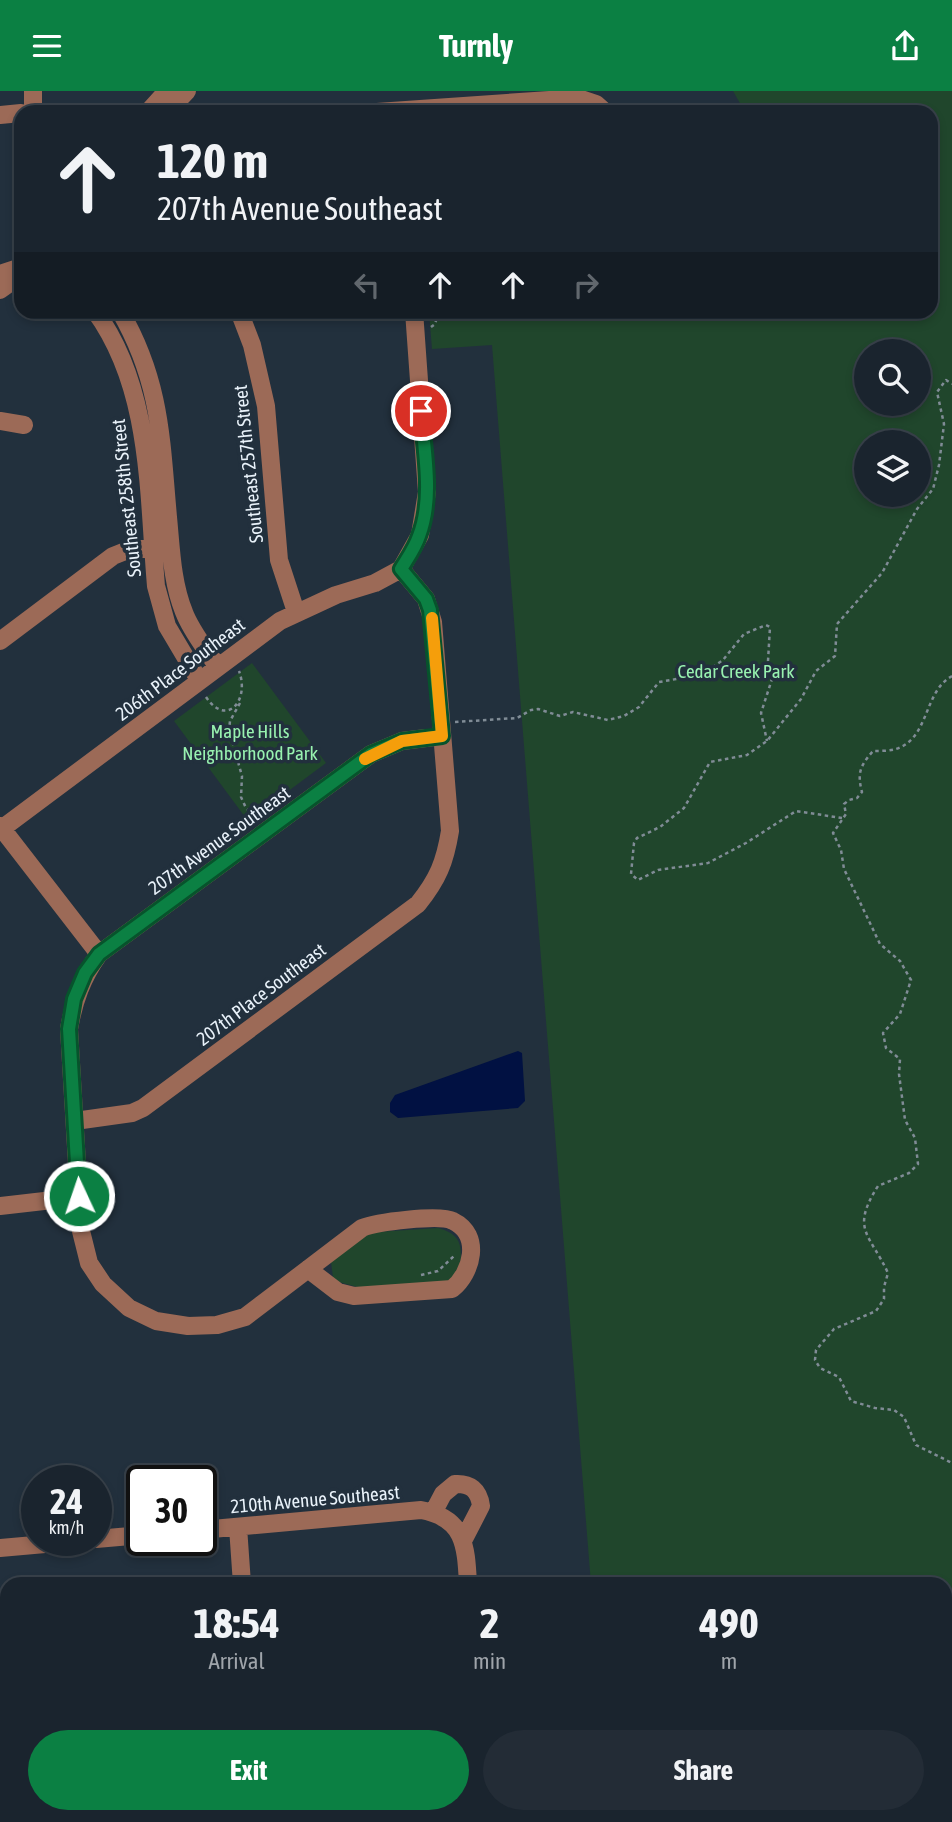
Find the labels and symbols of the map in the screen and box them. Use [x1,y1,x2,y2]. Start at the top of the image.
pin [391,381,451,441]
street label: Southeast 257th Street [229,384,267,544]
street label: Southeast 258th Street [107,418,145,578]
street label: 206th Place Southeast [111,613,249,725]
park label: Cedar Creek Park [677,660,795,682]
park label: Maple Hills Neighborhood Park [182,720,318,764]
street label: 207th Avenue Southeast [144,781,294,899]
street label: 207th Place Southeast [192,938,330,1050]
position arrow [42,1159,116,1233]
speed limit sign: 30 [126,1465,217,1556]
street label: 210th Avenue Southeast [230,1481,400,1517]

